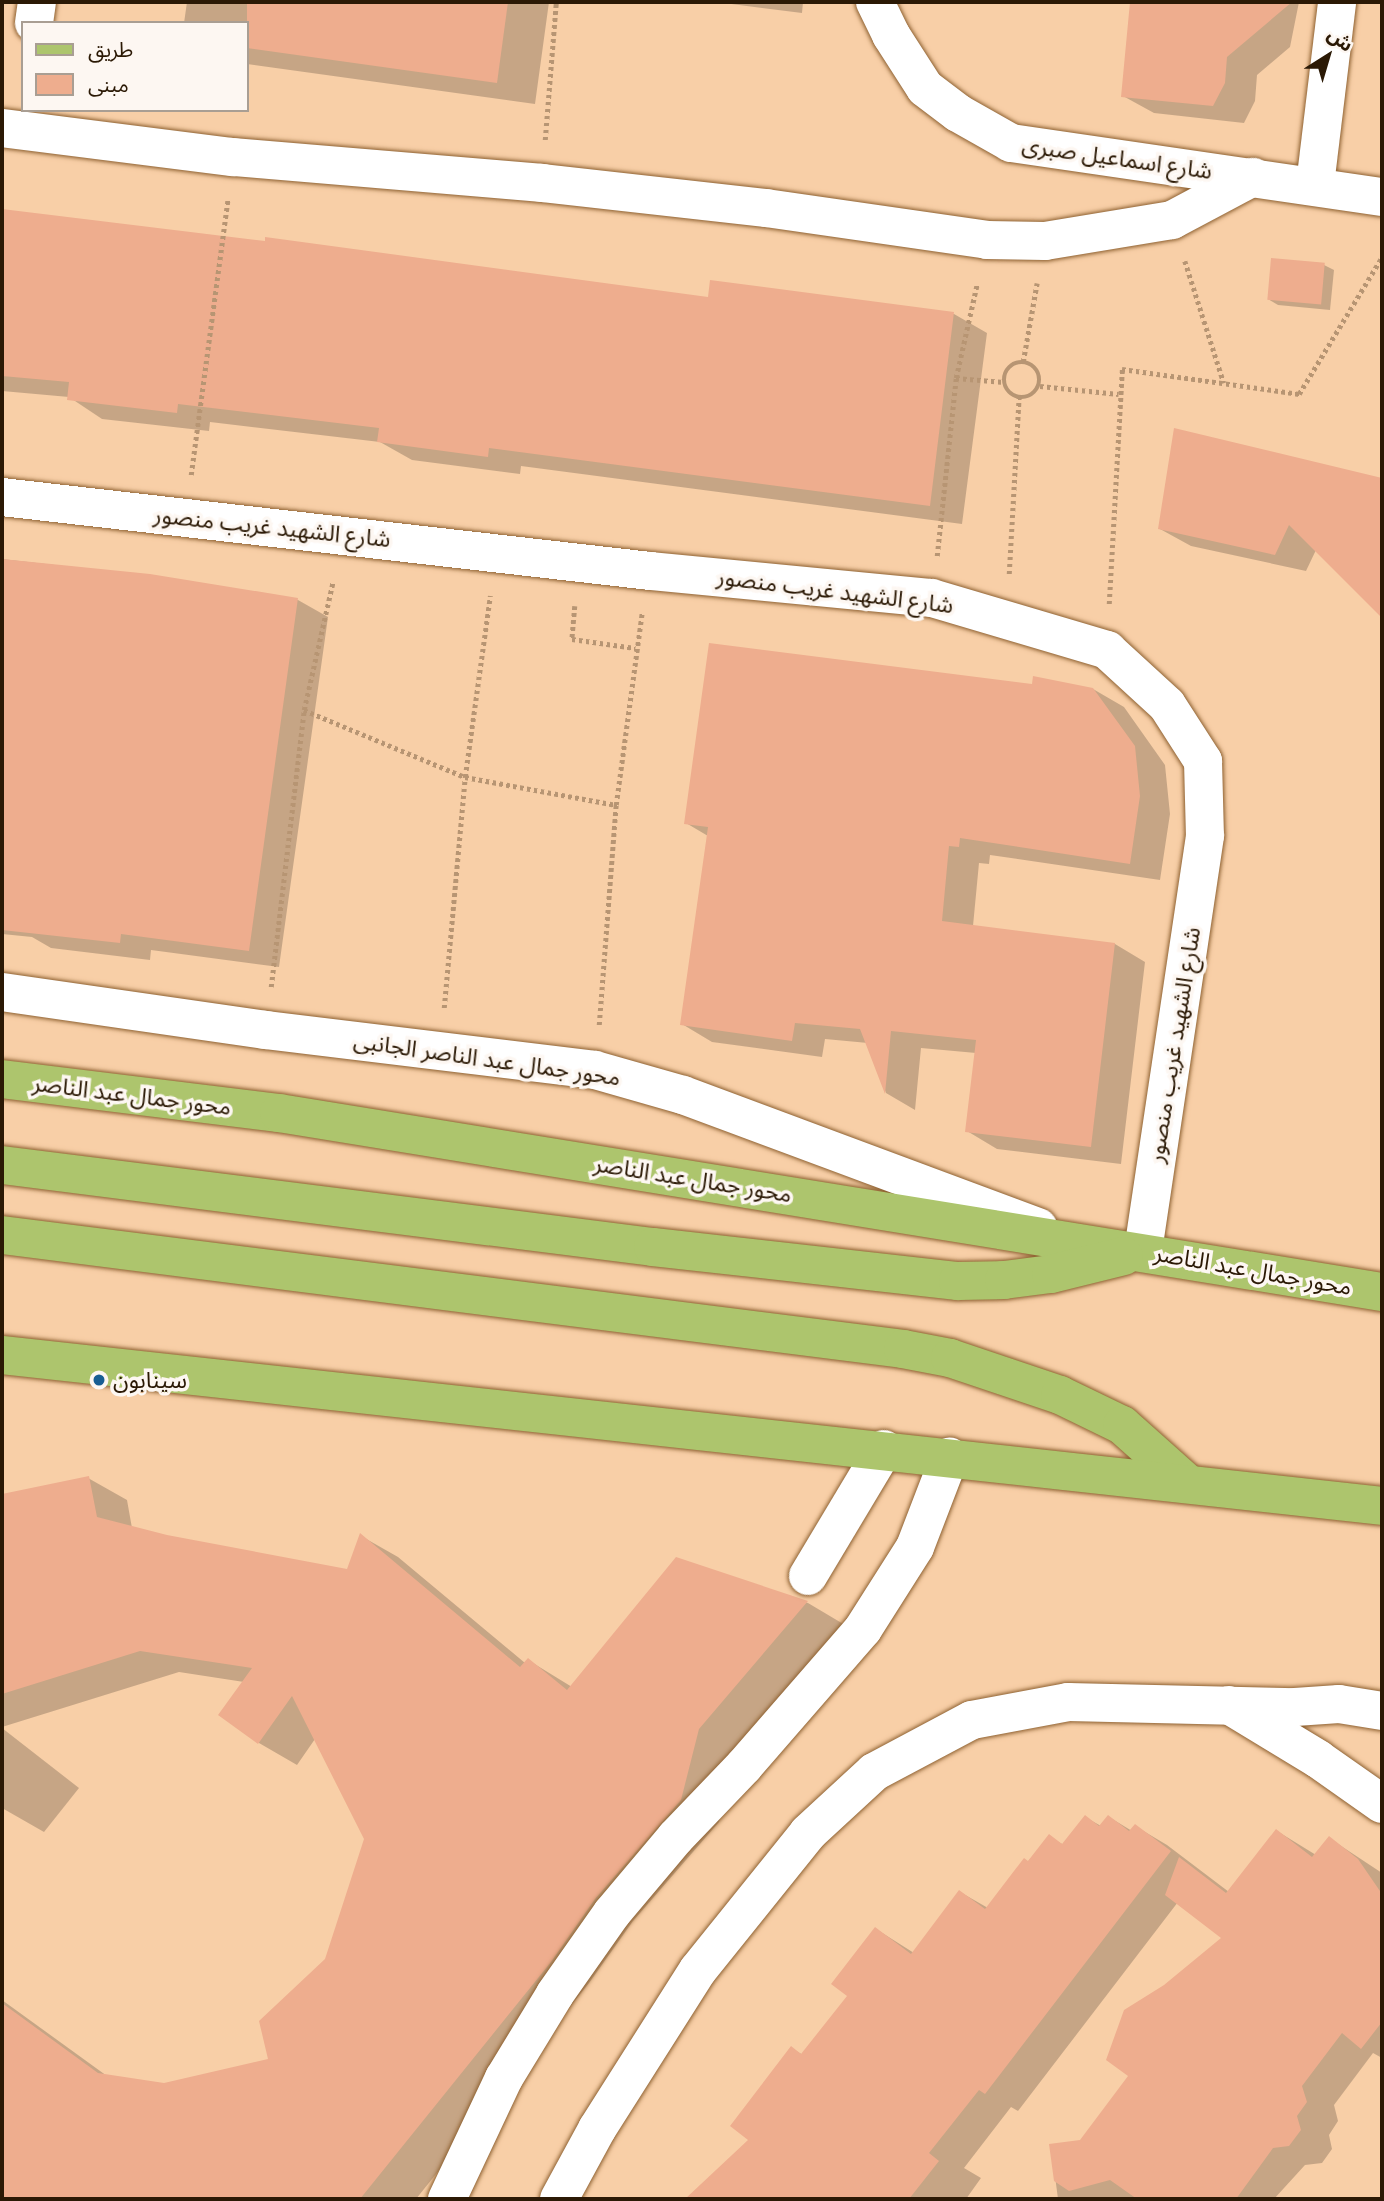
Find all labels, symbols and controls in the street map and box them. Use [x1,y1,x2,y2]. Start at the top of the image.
legend [21,21,248,112]
north arrow [1293,21,1363,91]
text: ش [1323,21,1359,57]
text: طريق [88,35,133,63]
text: مبنى [88,70,129,98]
street label: شارع اسماعيل صبرى [1020,131,1214,185]
street label: شارع الشهيد غريب منصور [152,501,392,553]
street label: شارع الشهيد غريب منصور [715,563,955,619]
street label: شارع الشهيد غريب منصور [1142,925,1206,1165]
street label: محور جمال عبد الناصر الجانبى [352,1027,622,1091]
street label: محور جمال عبد الناصر [31,1069,233,1121]
street label: محور جمال عبد الناصر [592,1150,794,1208]
street label: محور جمال عبد الناصر [1152,1239,1354,1301]
place label: سينابون [113,1366,187,1394]
marker: سينابون [91,1372,107,1388]

